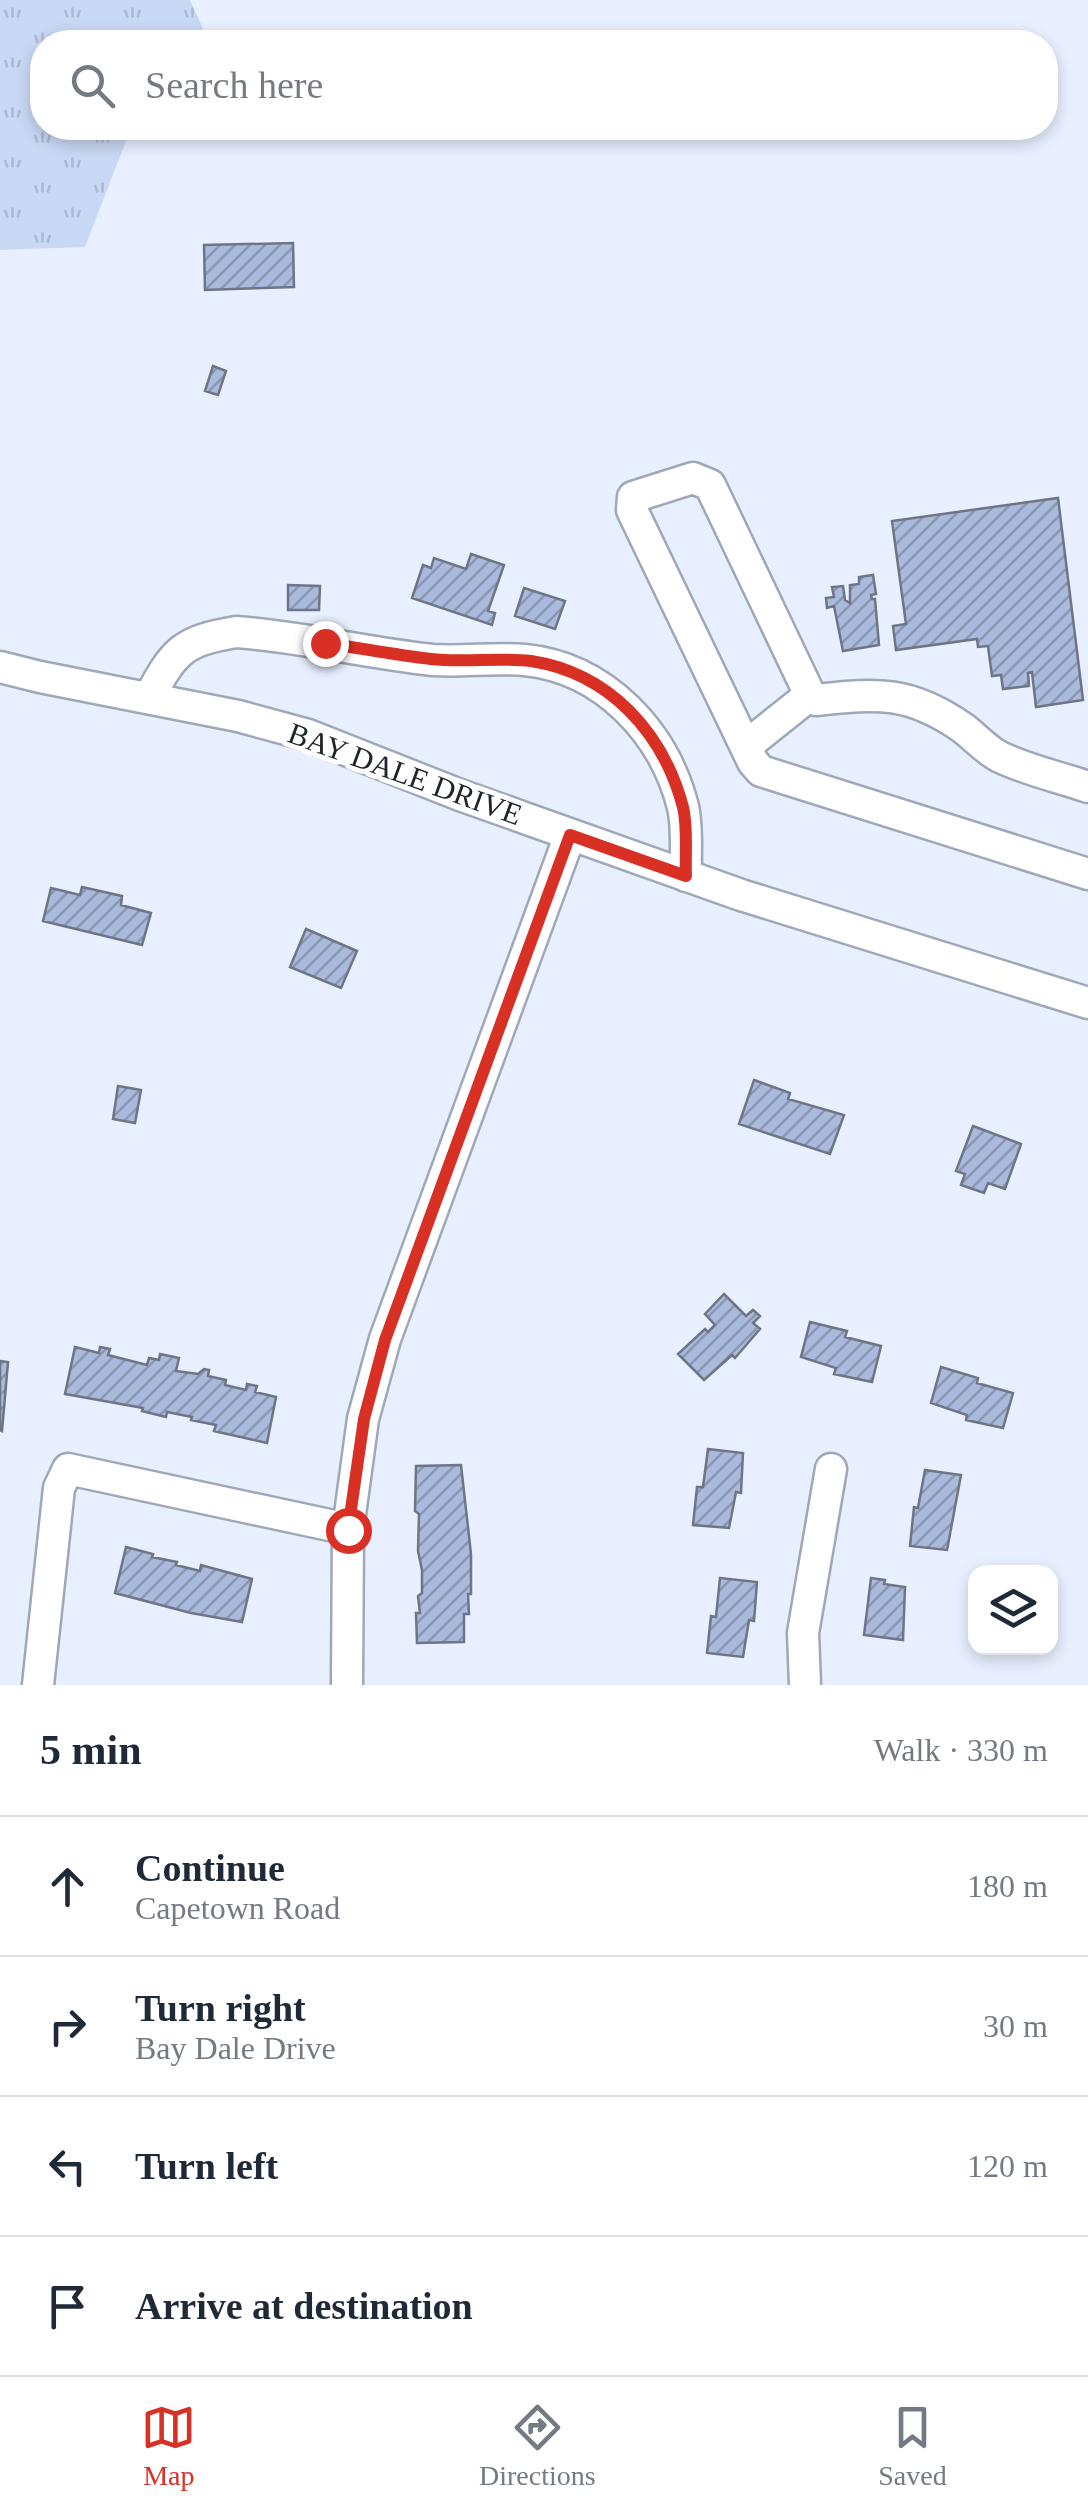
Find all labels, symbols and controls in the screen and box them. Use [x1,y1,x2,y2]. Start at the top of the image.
search box [30,30,1058,140]
icon: search [65,58,120,113]
text: Search here [145,64,323,106]
route end [303,621,349,667]
street label: BAY DALE DRIVE [284,716,526,831]
route start [326,1508,372,1554]
map controls [968,1565,1058,1655]
button: layers [968,1565,1058,1655]
text: 5 min [40,1727,142,1773]
text: Walk · 330 m [874,1732,1048,1768]
text: Continue [135,1847,285,1889]
icon: ahead [40,1859,95,1914]
text: 180 m [967,1868,1048,1904]
text: Capetown Road [135,1890,340,1926]
text: Turn right [135,1987,306,2029]
icon: right [40,1999,95,2054]
text: 30 m [983,2008,1048,2044]
text: Bay Dale Drive [135,2030,336,2066]
icon: left [40,2139,95,2194]
text: Turn left [135,2145,278,2187]
text: 120 m [967,2148,1048,2184]
icon: arrive [40,2279,95,2334]
text: Arrive at destination [135,2285,473,2327]
tab: Map [141,2400,196,2492]
tab: Directions [479,2400,596,2492]
tab: Saved [878,2400,947,2492]

